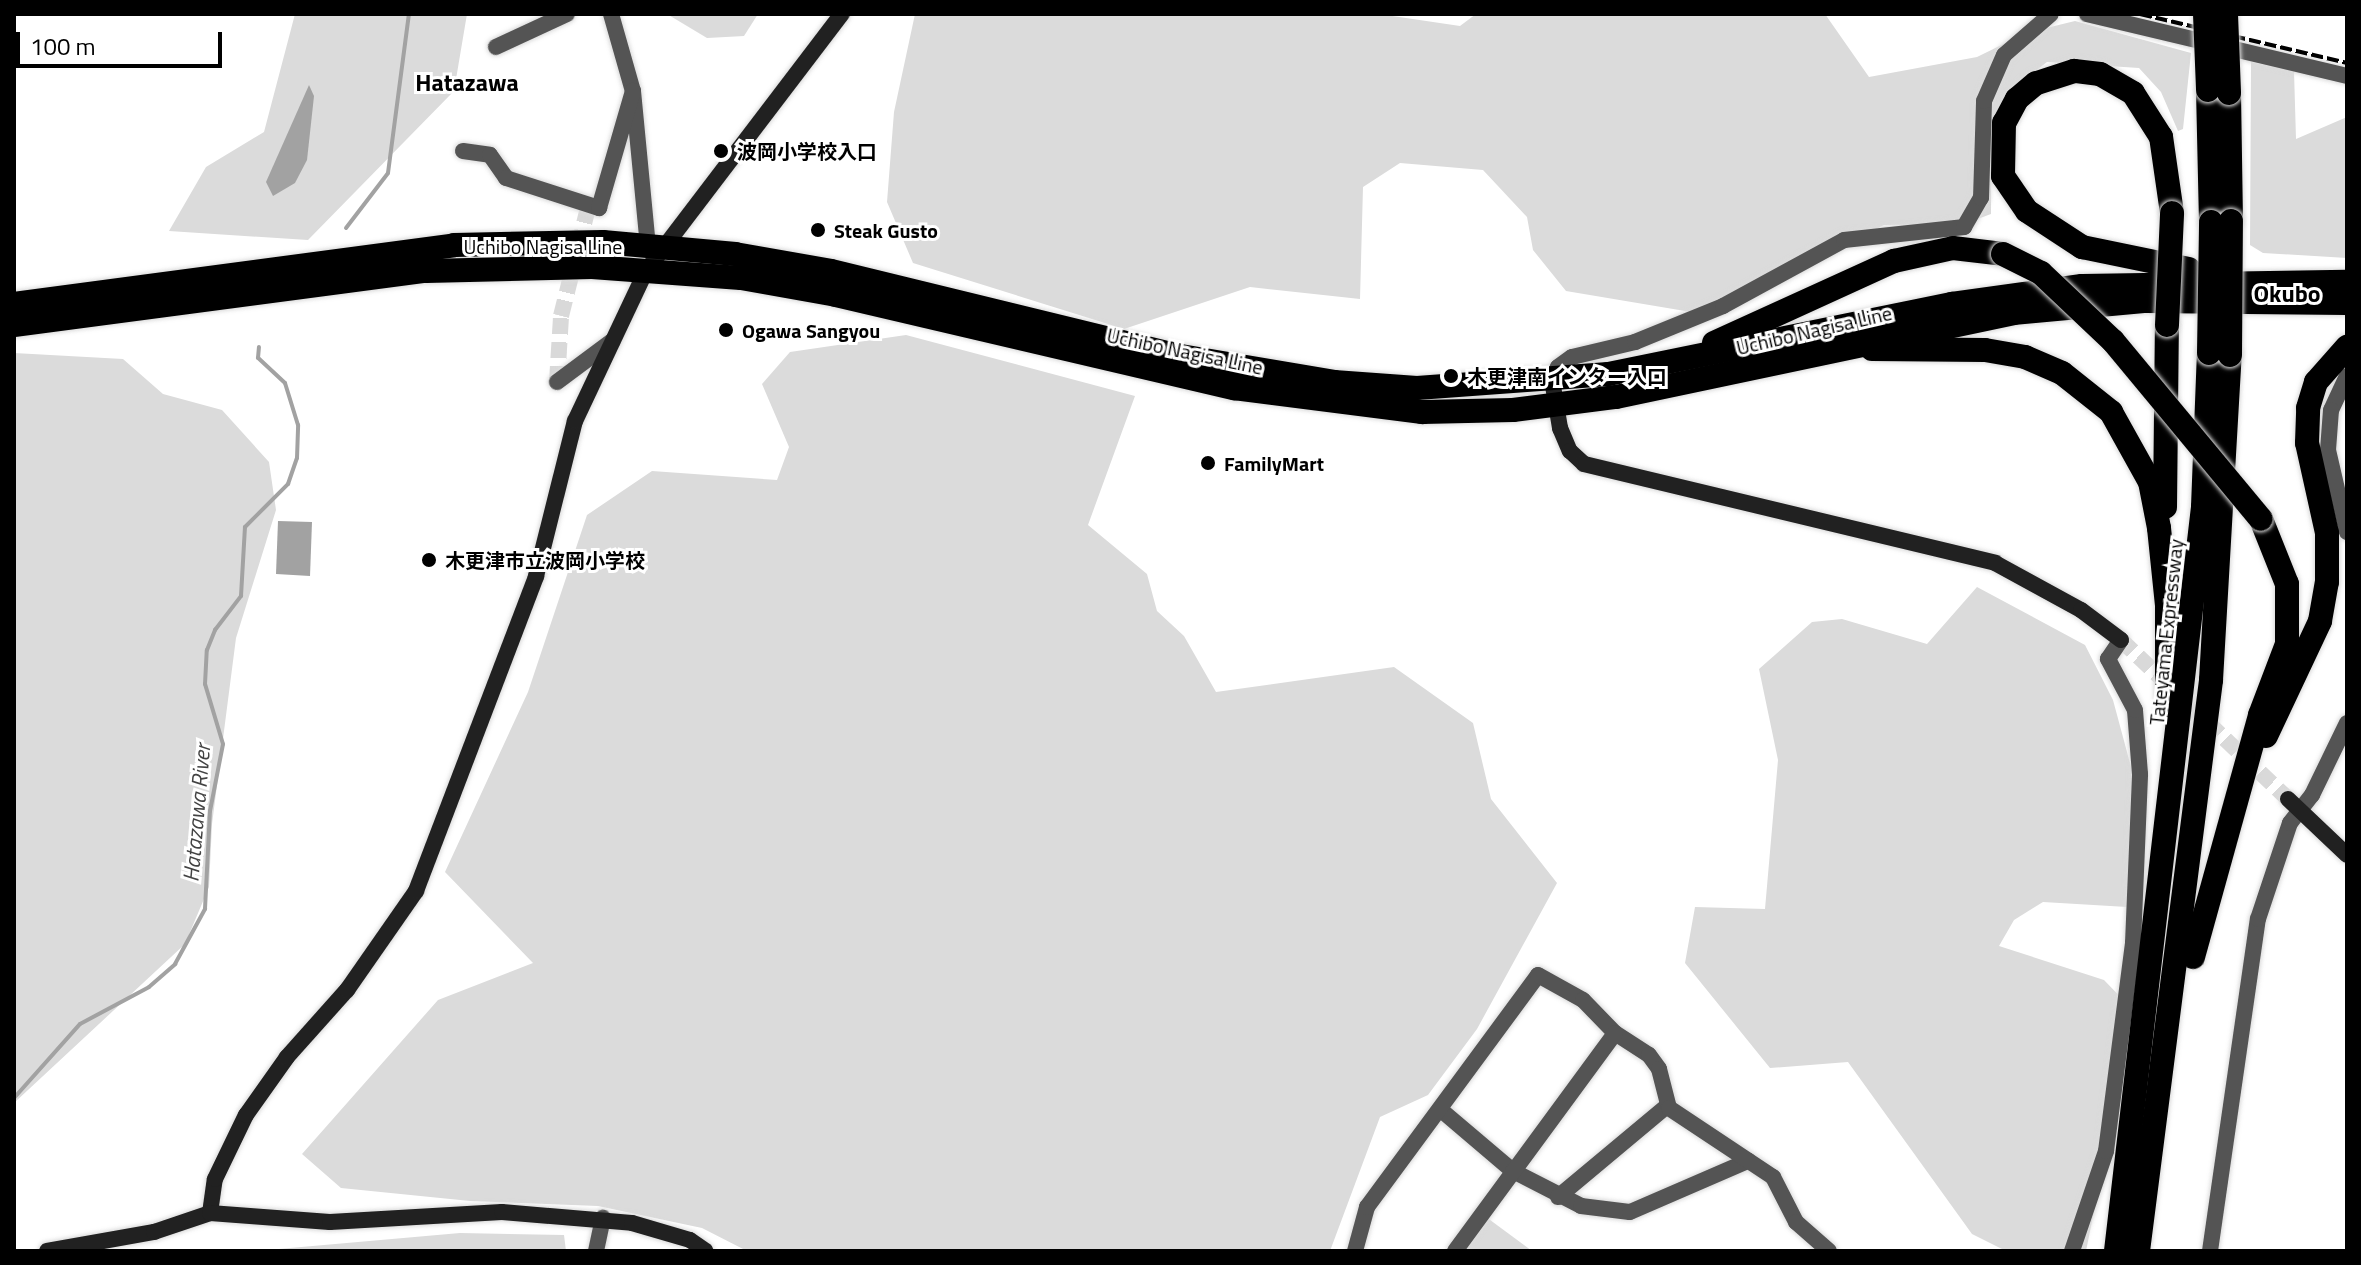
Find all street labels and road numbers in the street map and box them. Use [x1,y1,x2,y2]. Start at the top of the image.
street label: Uchibo Nagisa Line [464,234,622,258]
street label: Uchibo Nagisa Line [1734,300,1894,360]
street label: Uchibo Nagisa Line [1105,323,1265,379]
street label: Tateyama Expressway [2144,538,2188,726]

